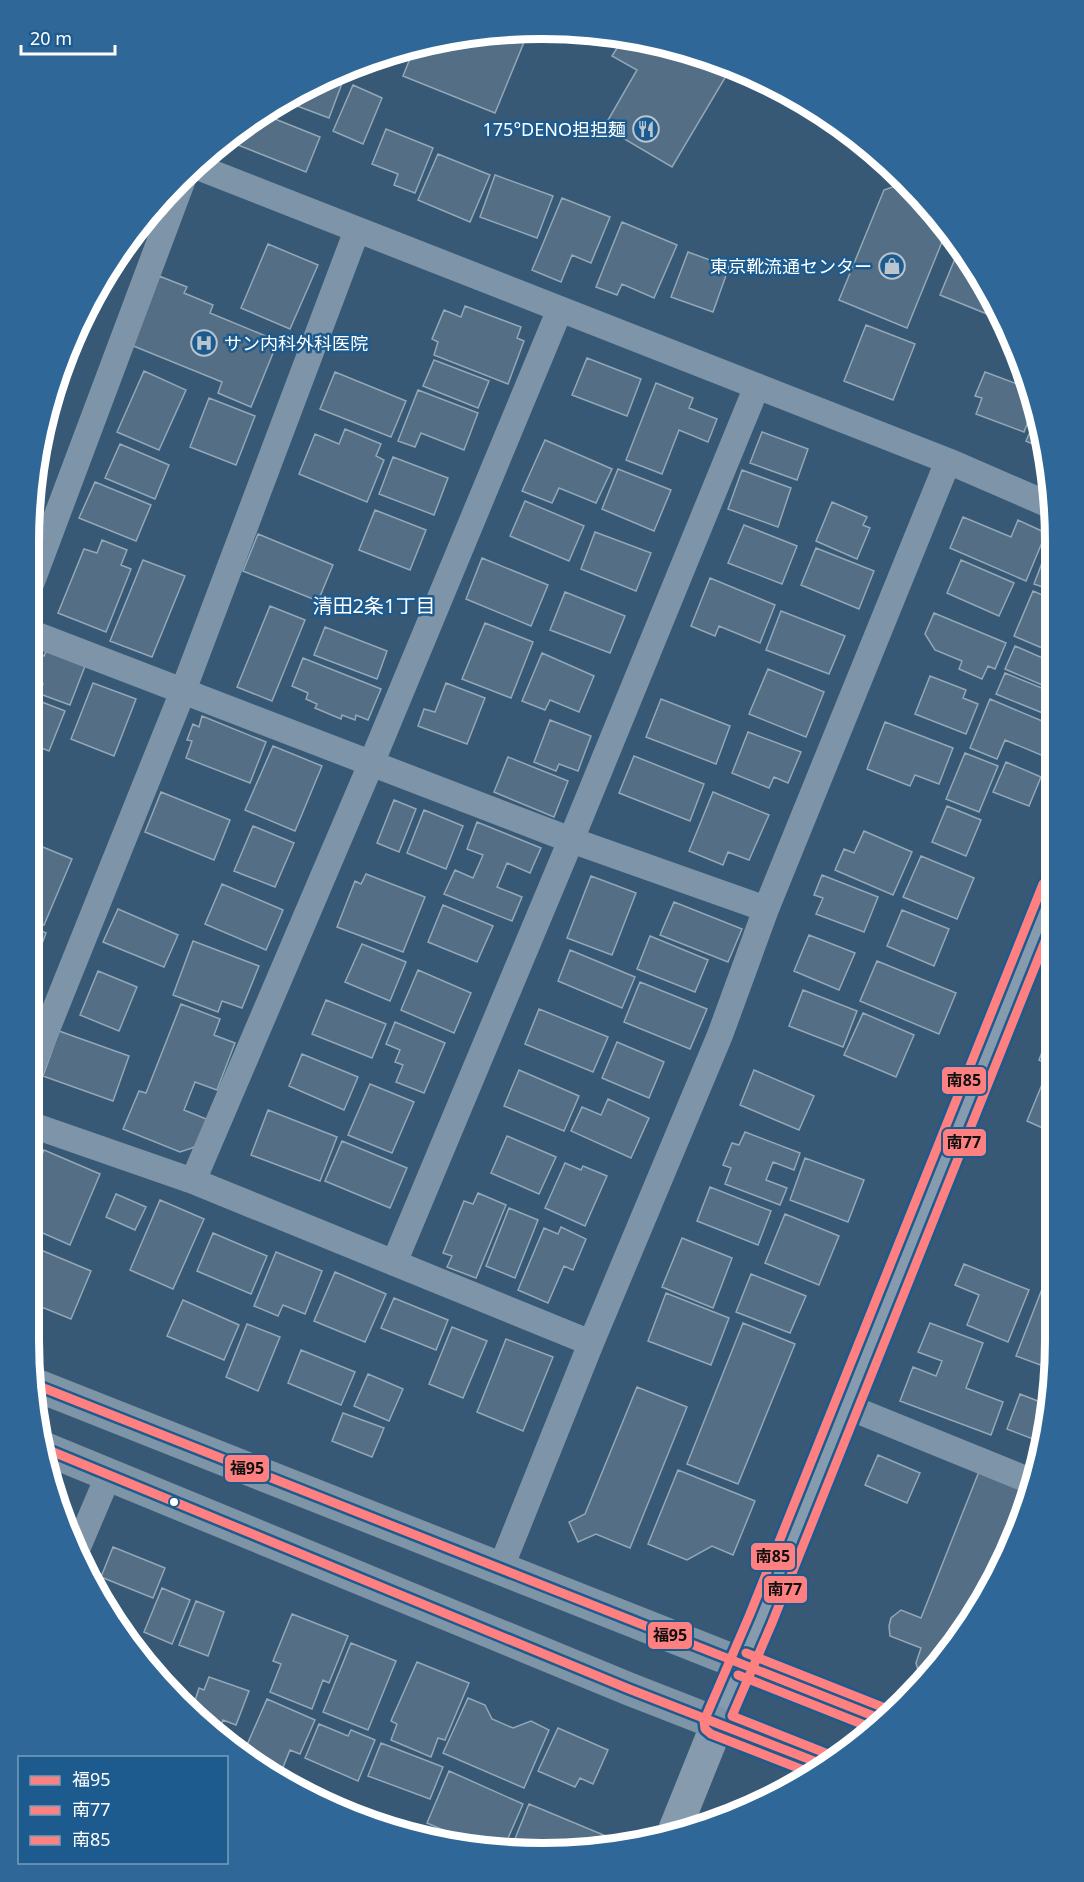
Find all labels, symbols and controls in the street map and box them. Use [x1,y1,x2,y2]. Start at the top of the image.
scale bar [21,18,116,56]
text: 20 m [30,26,72,50]
restaurant icon: 175°DENO担担麺 [631,114,661,144]
place label: 175°DENO担担麺 [483,117,626,141]
shop icon: 東京靴流通センター [877,251,907,281]
place label: 東京靴流通センター [710,254,872,278]
hospital icon: サン内科外科医院 [189,328,219,358]
place label: サン内科外科医院 [224,331,368,355]
district label: 清田2条1丁目 [313,592,435,619]
line badge: 南85 [941,1066,987,1095]
text: 南85 [947,1069,981,1091]
line badge: 南77 [942,1128,987,1157]
text: 南77 [947,1131,981,1153]
line badge: 福95 [224,1454,270,1483]
text: 福95 [230,1457,264,1479]
unlabelled marker [168,1496,180,1508]
line badge: 南85 [750,1542,796,1571]
text: 南85 [756,1545,790,1567]
line badge: 南77 [763,1575,808,1604]
text: 南77 [768,1578,802,1600]
line badge: 福95 [647,1621,693,1650]
text: 福95 [653,1624,687,1646]
legend [18,1756,228,1864]
text: 福95 [72,1767,111,1791]
text: 南77 [72,1797,111,1821]
text: 南85 [72,1827,111,1851]

